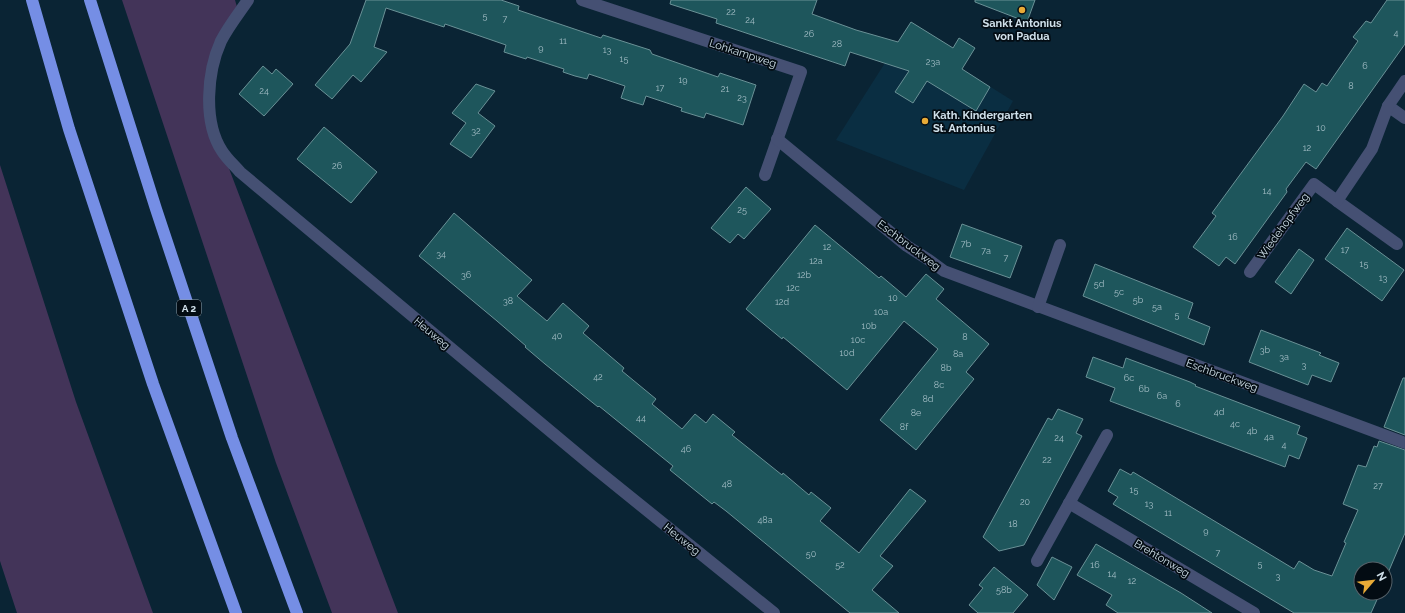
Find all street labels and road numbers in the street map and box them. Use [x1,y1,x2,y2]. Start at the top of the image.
street label: Lohkampweg [708,37,778,70]
street label: Wiedehopfweg [1255,191,1312,262]
street label: Eschbruckweg [875,217,943,273]
road number: A 2 [177,300,201,316]
street label: Heuweg [411,315,452,352]
street label: Eschbruckweg [1184,356,1260,394]
street label: Heuweg [661,521,702,558]
street label: Brehtonweg [1132,537,1192,580]

